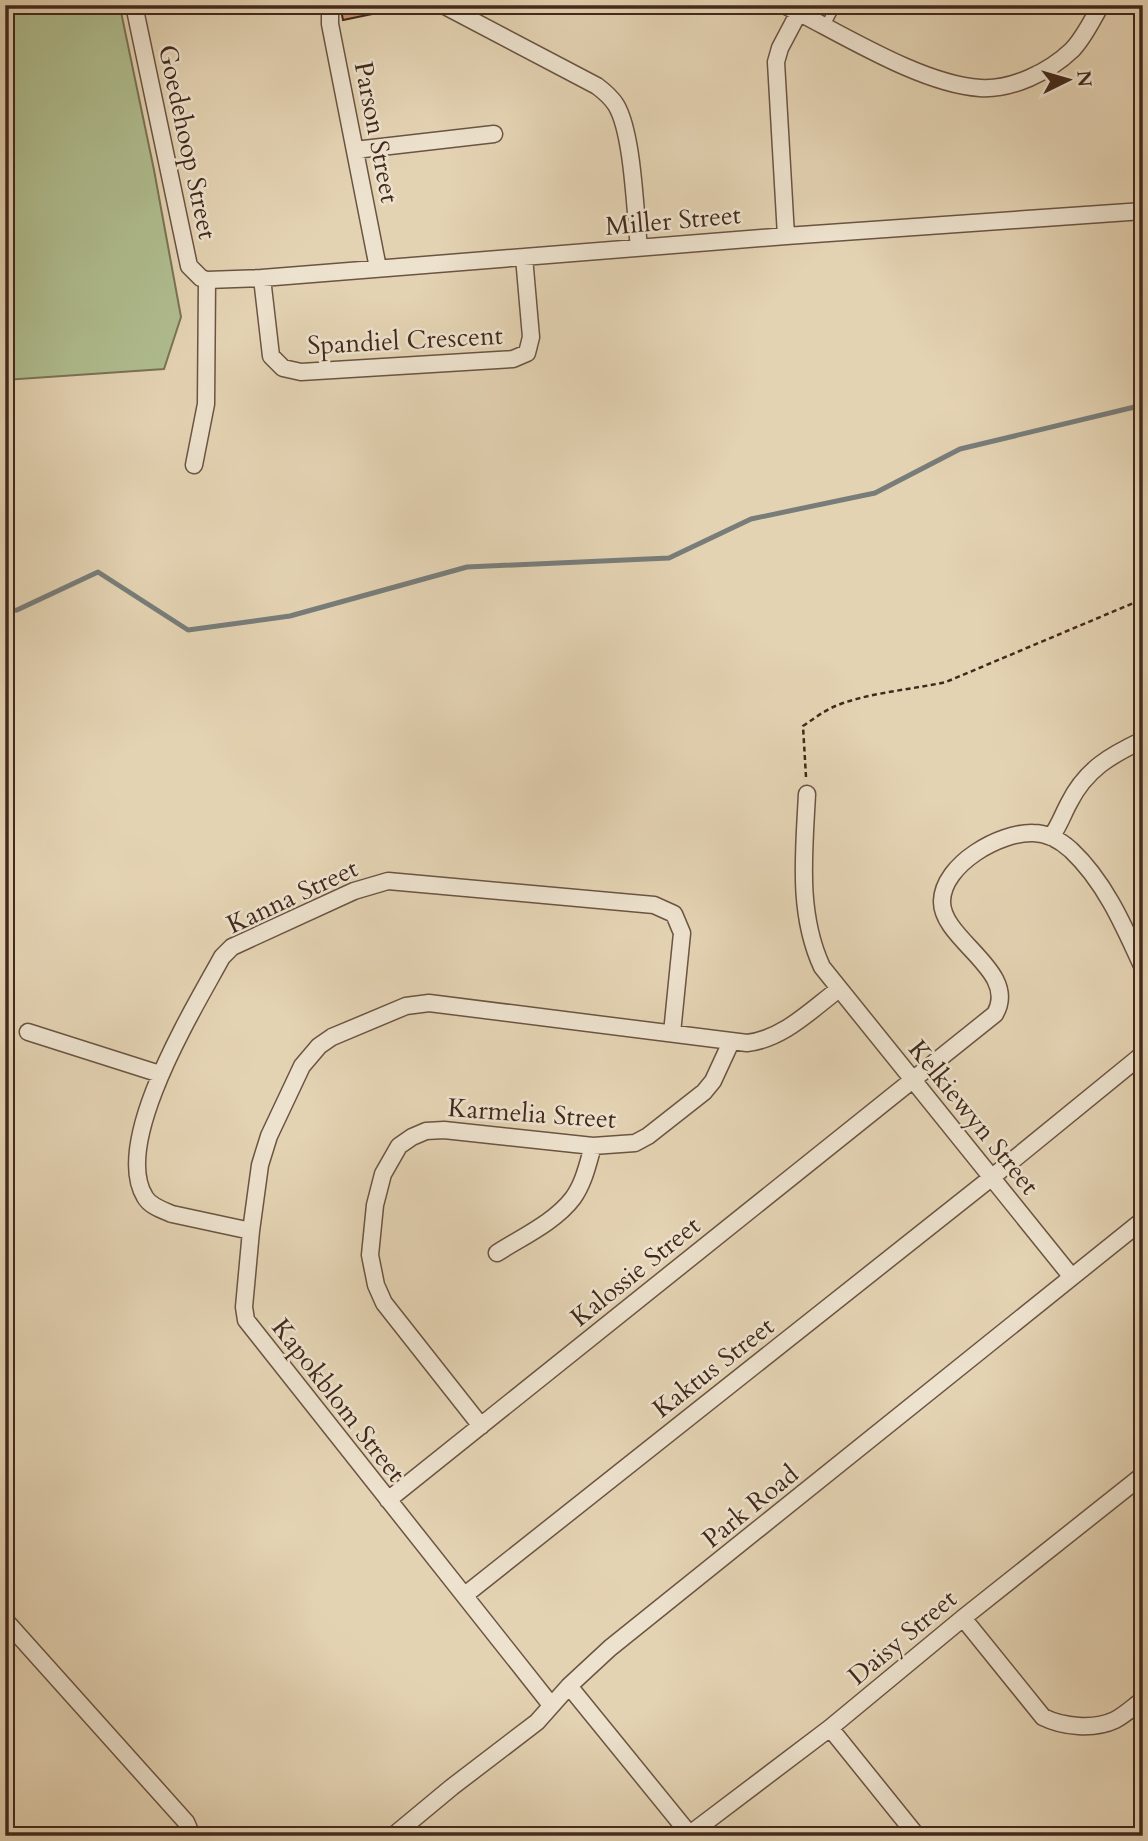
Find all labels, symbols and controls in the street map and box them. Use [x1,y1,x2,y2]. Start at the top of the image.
street label: Goedehoop Street [150,42,225,243]
north arrow [1032,46,1102,116]
street label: Parson Street [346,58,407,206]
text: N [1070,69,1098,88]
street label: Miller Street [604,197,742,244]
street label: Spandiel Crescent [306,318,504,363]
street label: Kanna Street [221,851,363,942]
street label: Kelkiewyn Street [900,1033,1047,1202]
street label: Karmelia Street [447,1090,617,1137]
street label: Kalossie Street [563,1208,707,1334]
street label: Kaktus Street [645,1309,781,1426]
street label: Kapokblom Street [264,1311,414,1489]
street label: Park Road [695,1457,806,1556]
street label: Daisy Street [841,1582,964,1693]

